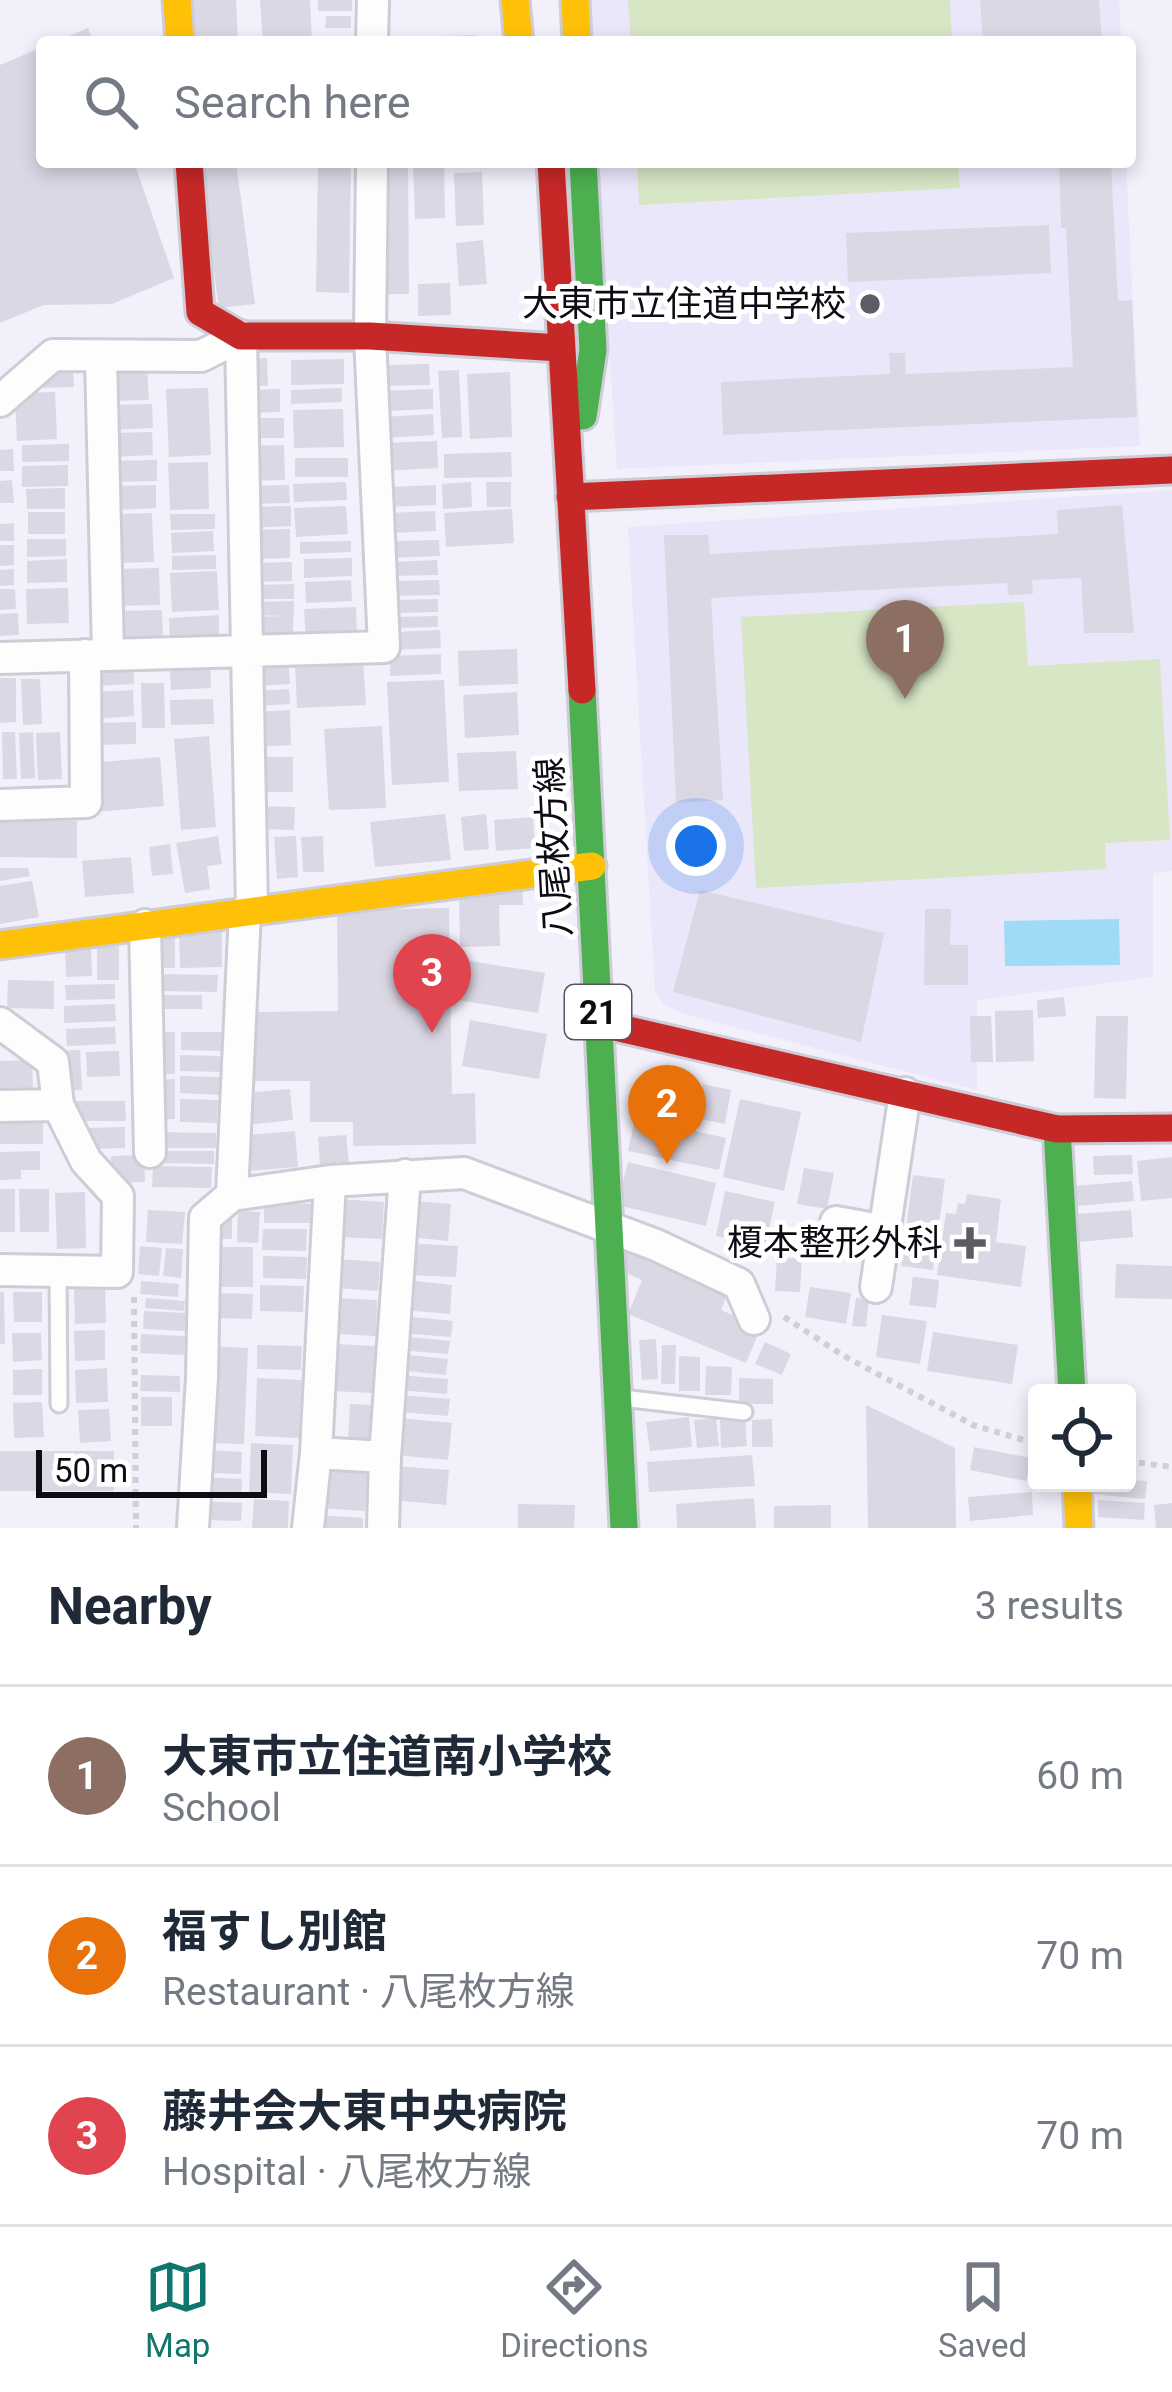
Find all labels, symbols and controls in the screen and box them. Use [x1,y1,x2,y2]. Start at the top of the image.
search box [36,36,1136,168]
icon: search [78,69,144,135]
text: Search here [174,76,411,129]
place label: 大東市立住道中学校 [522,283,846,325]
marker: 大東市立住道中学校 [857,291,883,317]
pin: 1 [866,600,944,699]
street label: 八尾枚方線 [528,756,580,938]
your location [666,816,726,876]
pin: 3 [393,934,471,1033]
road number: 21 [565,985,631,1039]
pin: 2 [628,1065,706,1164]
place label: 榎本整形外科 [727,1222,943,1264]
marker: 榎本整形外科 [954,1227,986,1259]
map controls [1028,1384,1136,1492]
button: locate [1028,1384,1136,1492]
scale bar [36,1444,267,1497]
text: 50 m [54,1451,128,1490]
text: Nearby [48,1577,212,1636]
text: 3 results [975,1583,1124,1629]
text: 大東市立住道南小学校 [162,1730,612,1783]
text: 1 [76,1753,98,1799]
text: 60 m [1036,1753,1124,1799]
text: School [162,1785,281,1831]
text: 福すし別館 [162,1905,387,1958]
text: 2 [76,1933,98,1979]
text: 70 m [1036,1933,1124,1979]
text: Restaurant · 八尾枚方線 [162,1969,575,2015]
text: 藤井会大東中央病院 [162,2085,567,2138]
text: 3 [76,2113,98,2159]
text: 70 m [1036,2113,1124,2159]
text: Hospital · 八尾枚方線 [162,2149,532,2195]
tab: Map [145,2254,211,2365]
tab: Directions [500,2254,649,2365]
tab: Saved [938,2254,1027,2365]

